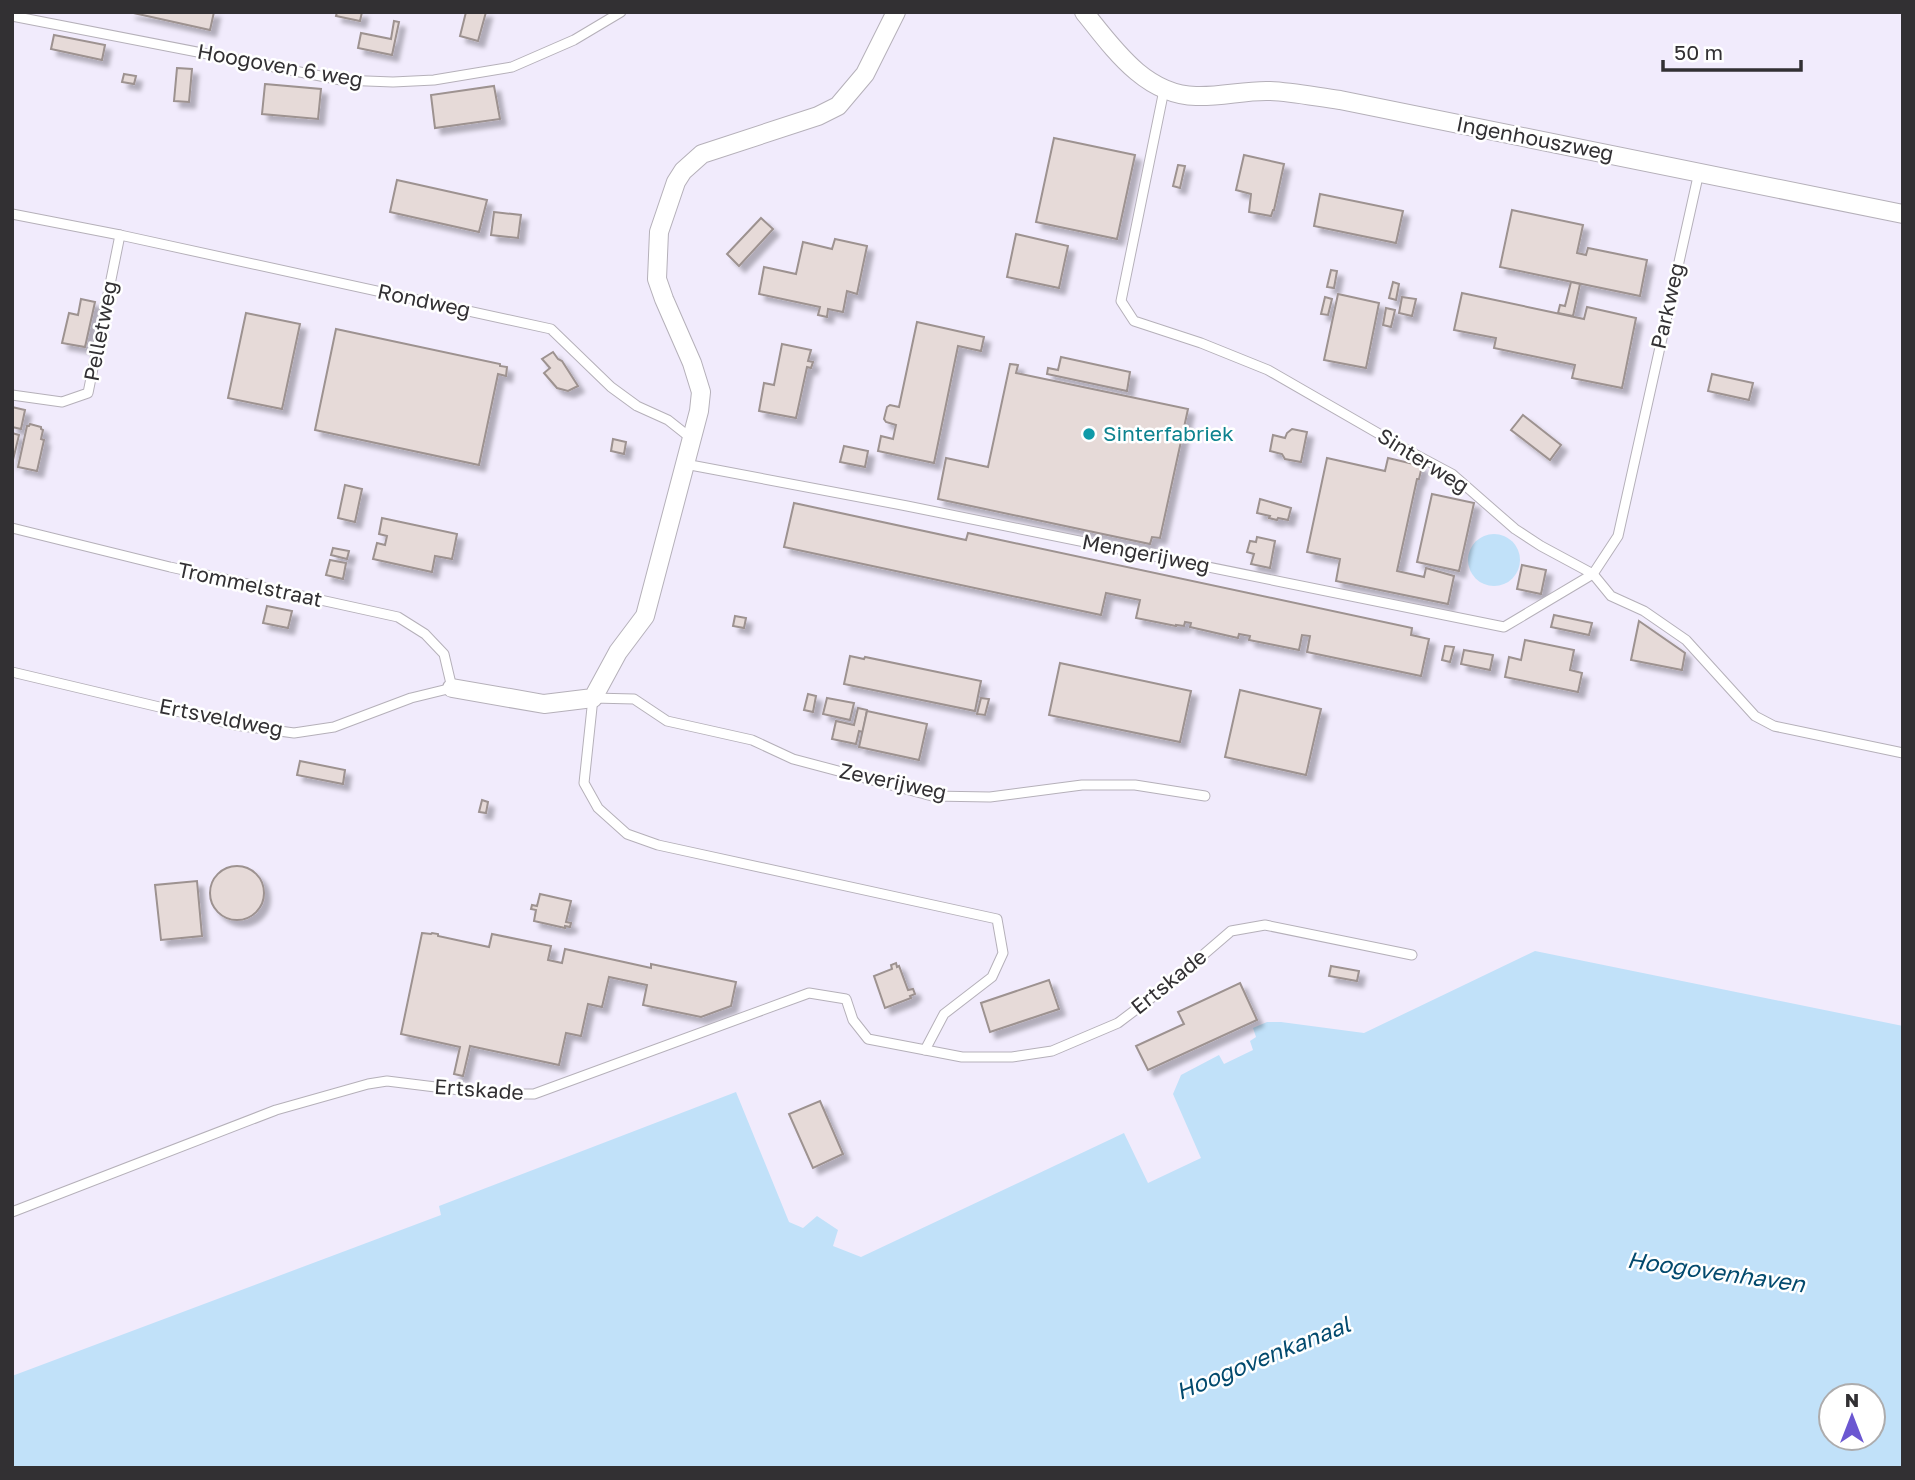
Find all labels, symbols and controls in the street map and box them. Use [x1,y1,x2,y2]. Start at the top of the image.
scale bar [1663,28,1801,72]
street label: Hoogoven 6 weg [195,38,365,92]
text: 50 m [1674,39,1723,65]
street label: Ingenhouszweg [1454,110,1616,166]
street label: Parkweg [1645,260,1690,351]
street label: Rondweg [375,277,473,323]
street label: Pelletweg [78,278,122,383]
place label: Sinterfabriek [1103,420,1234,446]
street label: Sinterweg [1373,422,1474,498]
marker: Sinterfabriek [1081,426,1097,442]
street label: Mengerijweg [1080,528,1212,578]
street label: Trommelstraat [176,556,325,612]
street label: Ertsveldweg [157,692,285,742]
street label: Zeverijweg [837,757,949,805]
street label: Ertskade [1125,943,1211,1020]
street label: Ertskade [433,1073,525,1105]
water label: Hoogovenhaven [1626,1245,1808,1297]
water label: Hoogovenkanaal [1171,1309,1355,1405]
north arrow [1817,1382,1887,1452]
text: N [1845,1388,1859,1411]

